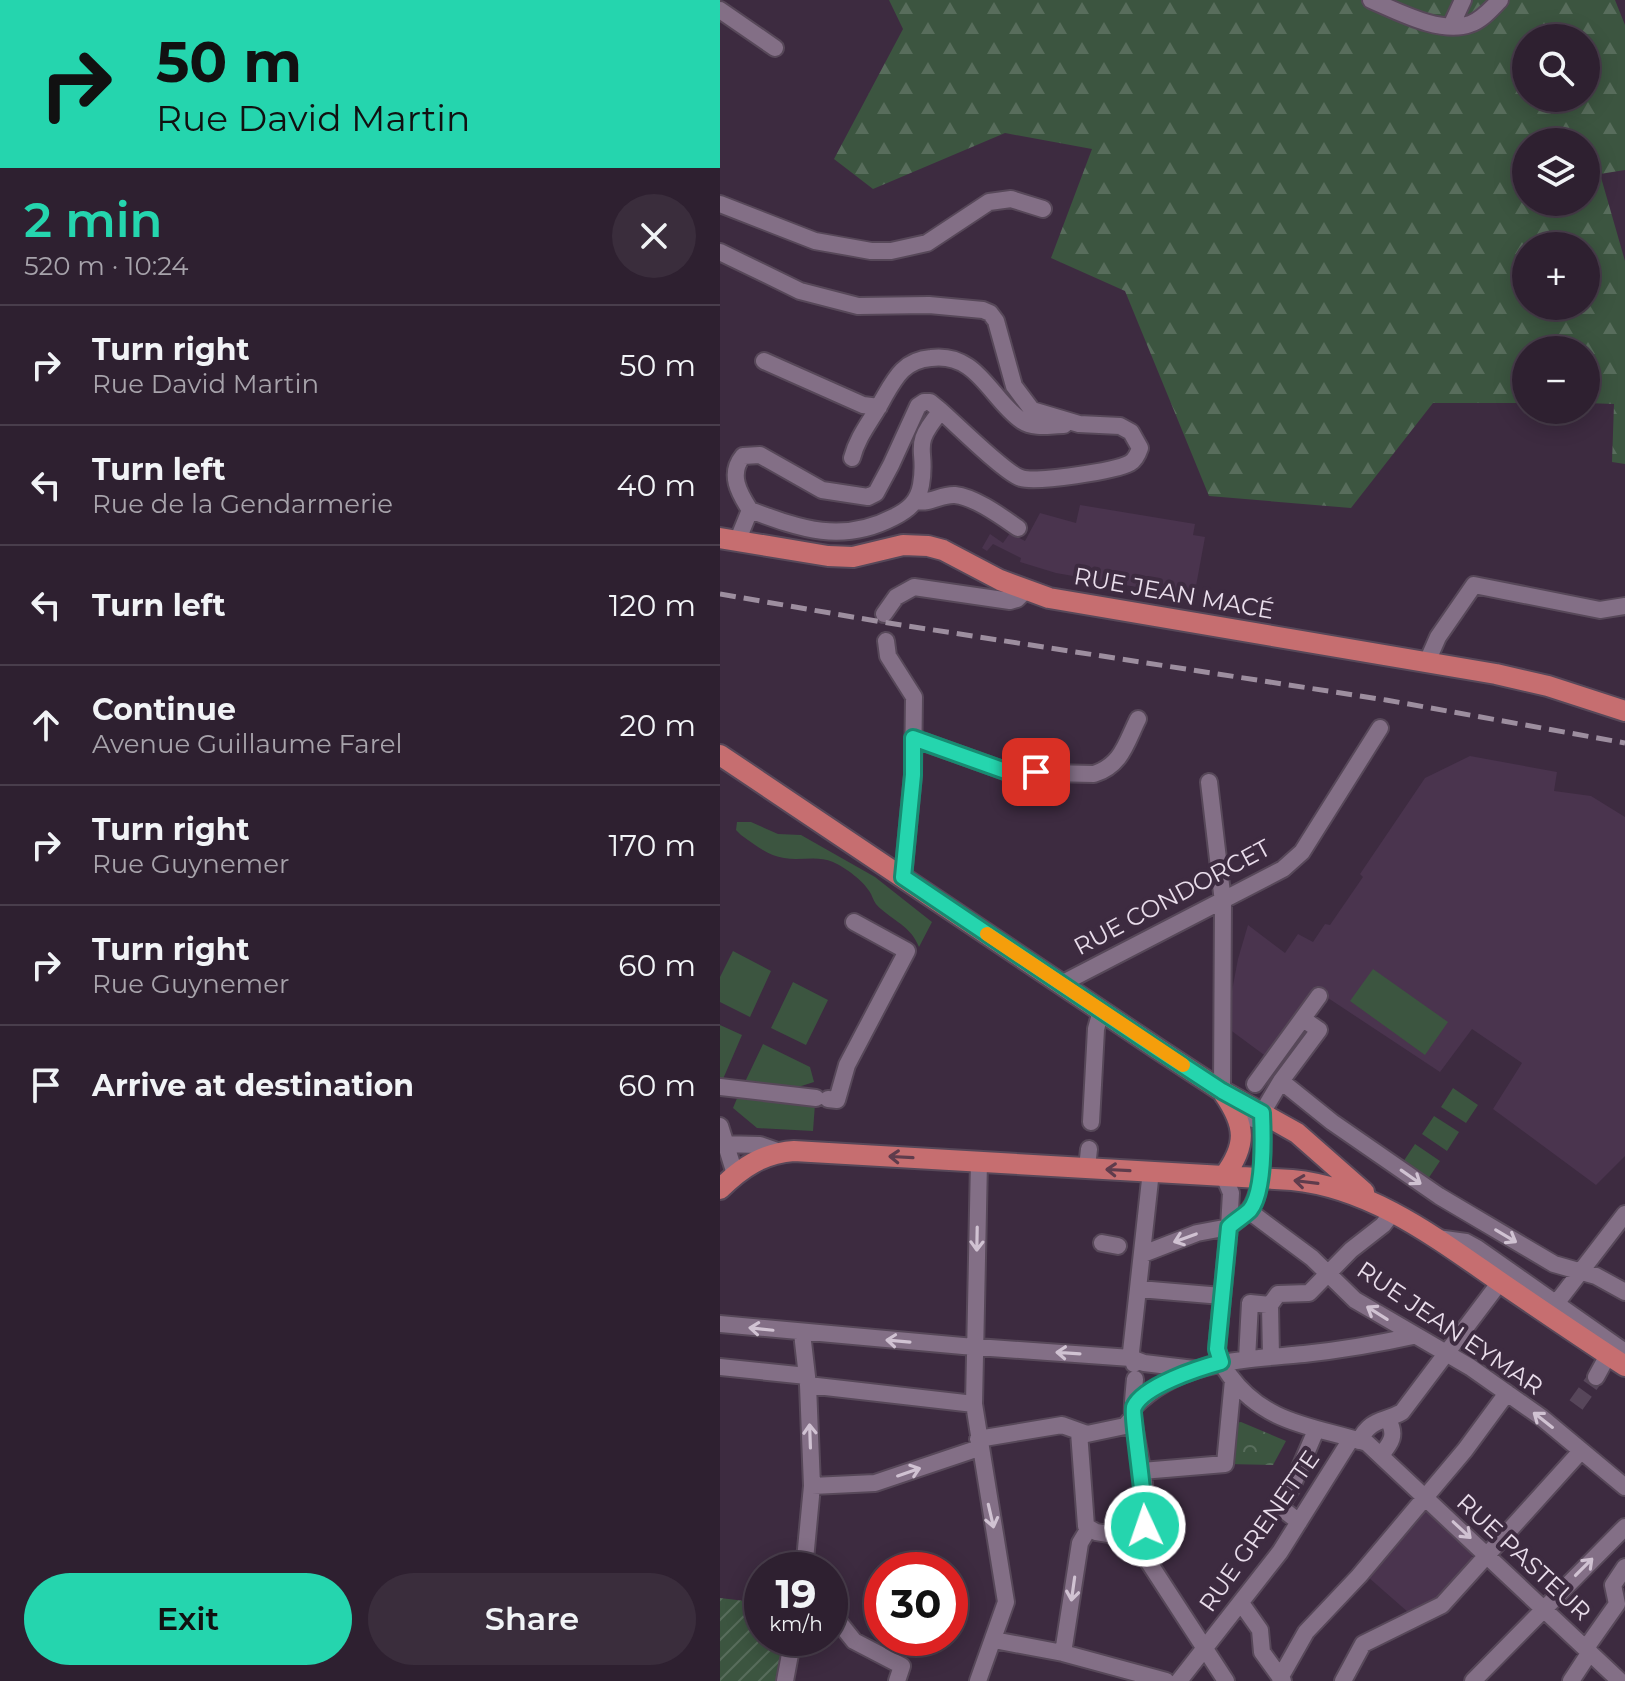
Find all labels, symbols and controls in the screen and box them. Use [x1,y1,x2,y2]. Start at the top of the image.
map controls [1512,24,1600,424]
button: search [1512,24,1600,112]
text: 50 m [156,28,302,96]
icon: right [24,32,128,136]
text: Rue David Martin [156,96,470,140]
button: layers [1512,128,1600,216]
text: 2 min [24,191,162,249]
button: close [612,194,696,278]
button: + [1512,232,1600,320]
text: 520 m · 10:24 [24,250,189,282]
text: Turn right [92,331,249,368]
button: − [1512,336,1600,424]
icon: right [24,343,68,387]
text: 50 m [619,347,696,384]
text: Rue David Martin [92,368,319,400]
text: Turn left [92,451,225,488]
icon: left [24,463,68,507]
text: 40 m [617,467,696,504]
text: Rue de la Gendarmerie [92,488,393,520]
street label: RUE JEAN MACÉ [1072,561,1276,625]
icon: left [24,583,68,627]
text: Turn left [92,587,225,624]
text: 120 m [609,587,696,624]
text: Continue [92,691,236,728]
icon: ahead [24,703,68,747]
text: 20 m [619,707,696,744]
text: Avenue Guillaume Farel [92,728,402,760]
pin [1002,738,1070,806]
icon: arrive [1014,750,1058,794]
text: Turn right [92,811,249,848]
icon: right [24,823,68,867]
text: 170 m [609,827,696,864]
street label: RUE CONDORCET [1069,833,1276,961]
text: Rue Guynemer [92,848,289,880]
text: Turn right [92,931,249,968]
icon: right [24,943,68,987]
text: 60 m [618,947,696,984]
text: Rue Guynemer [92,968,289,1000]
icon: arrive [24,1063,68,1107]
text: Arrive at destination [92,1067,414,1104]
text: 60 m [618,1067,696,1104]
one-way arrow [888,1149,915,1164]
one-way arrow [1105,1162,1132,1177]
one-way arrow [1400,1169,1422,1185]
one-way arrow [1293,1174,1320,1189]
one-way arrow [969,1225,985,1252]
one-way arrow [1494,1228,1517,1244]
one-way arrow [1173,1231,1198,1246]
street label: RUE JEAN EYMAR [1352,1255,1548,1401]
one-way arrow [1366,1305,1389,1321]
one-way arrow [748,1321,775,1336]
one-way arrow [885,1333,911,1348]
one-way arrow [1055,1345,1082,1360]
one-way arrow [1533,1411,1554,1428]
one-way arrow [803,1423,818,1450]
street label: RUE GRENETTE [1193,1445,1325,1617]
one-way arrow [896,1464,921,1479]
position arrow [1103,1484,1187,1568]
street label: RUE PASTEUR [1451,1487,1597,1627]
one-way arrow [984,1503,999,1528]
one-way arrow [1452,1521,1472,1540]
speed limit sign: 30 [864,1552,968,1656]
one-way arrow [1574,1558,1593,1577]
text: 19 [775,1569,817,1618]
button: Exit [24,1573,352,1665]
button: Share [368,1573,696,1665]
one-way arrow [1065,1576,1080,1602]
text: km/h [769,1612,823,1636]

